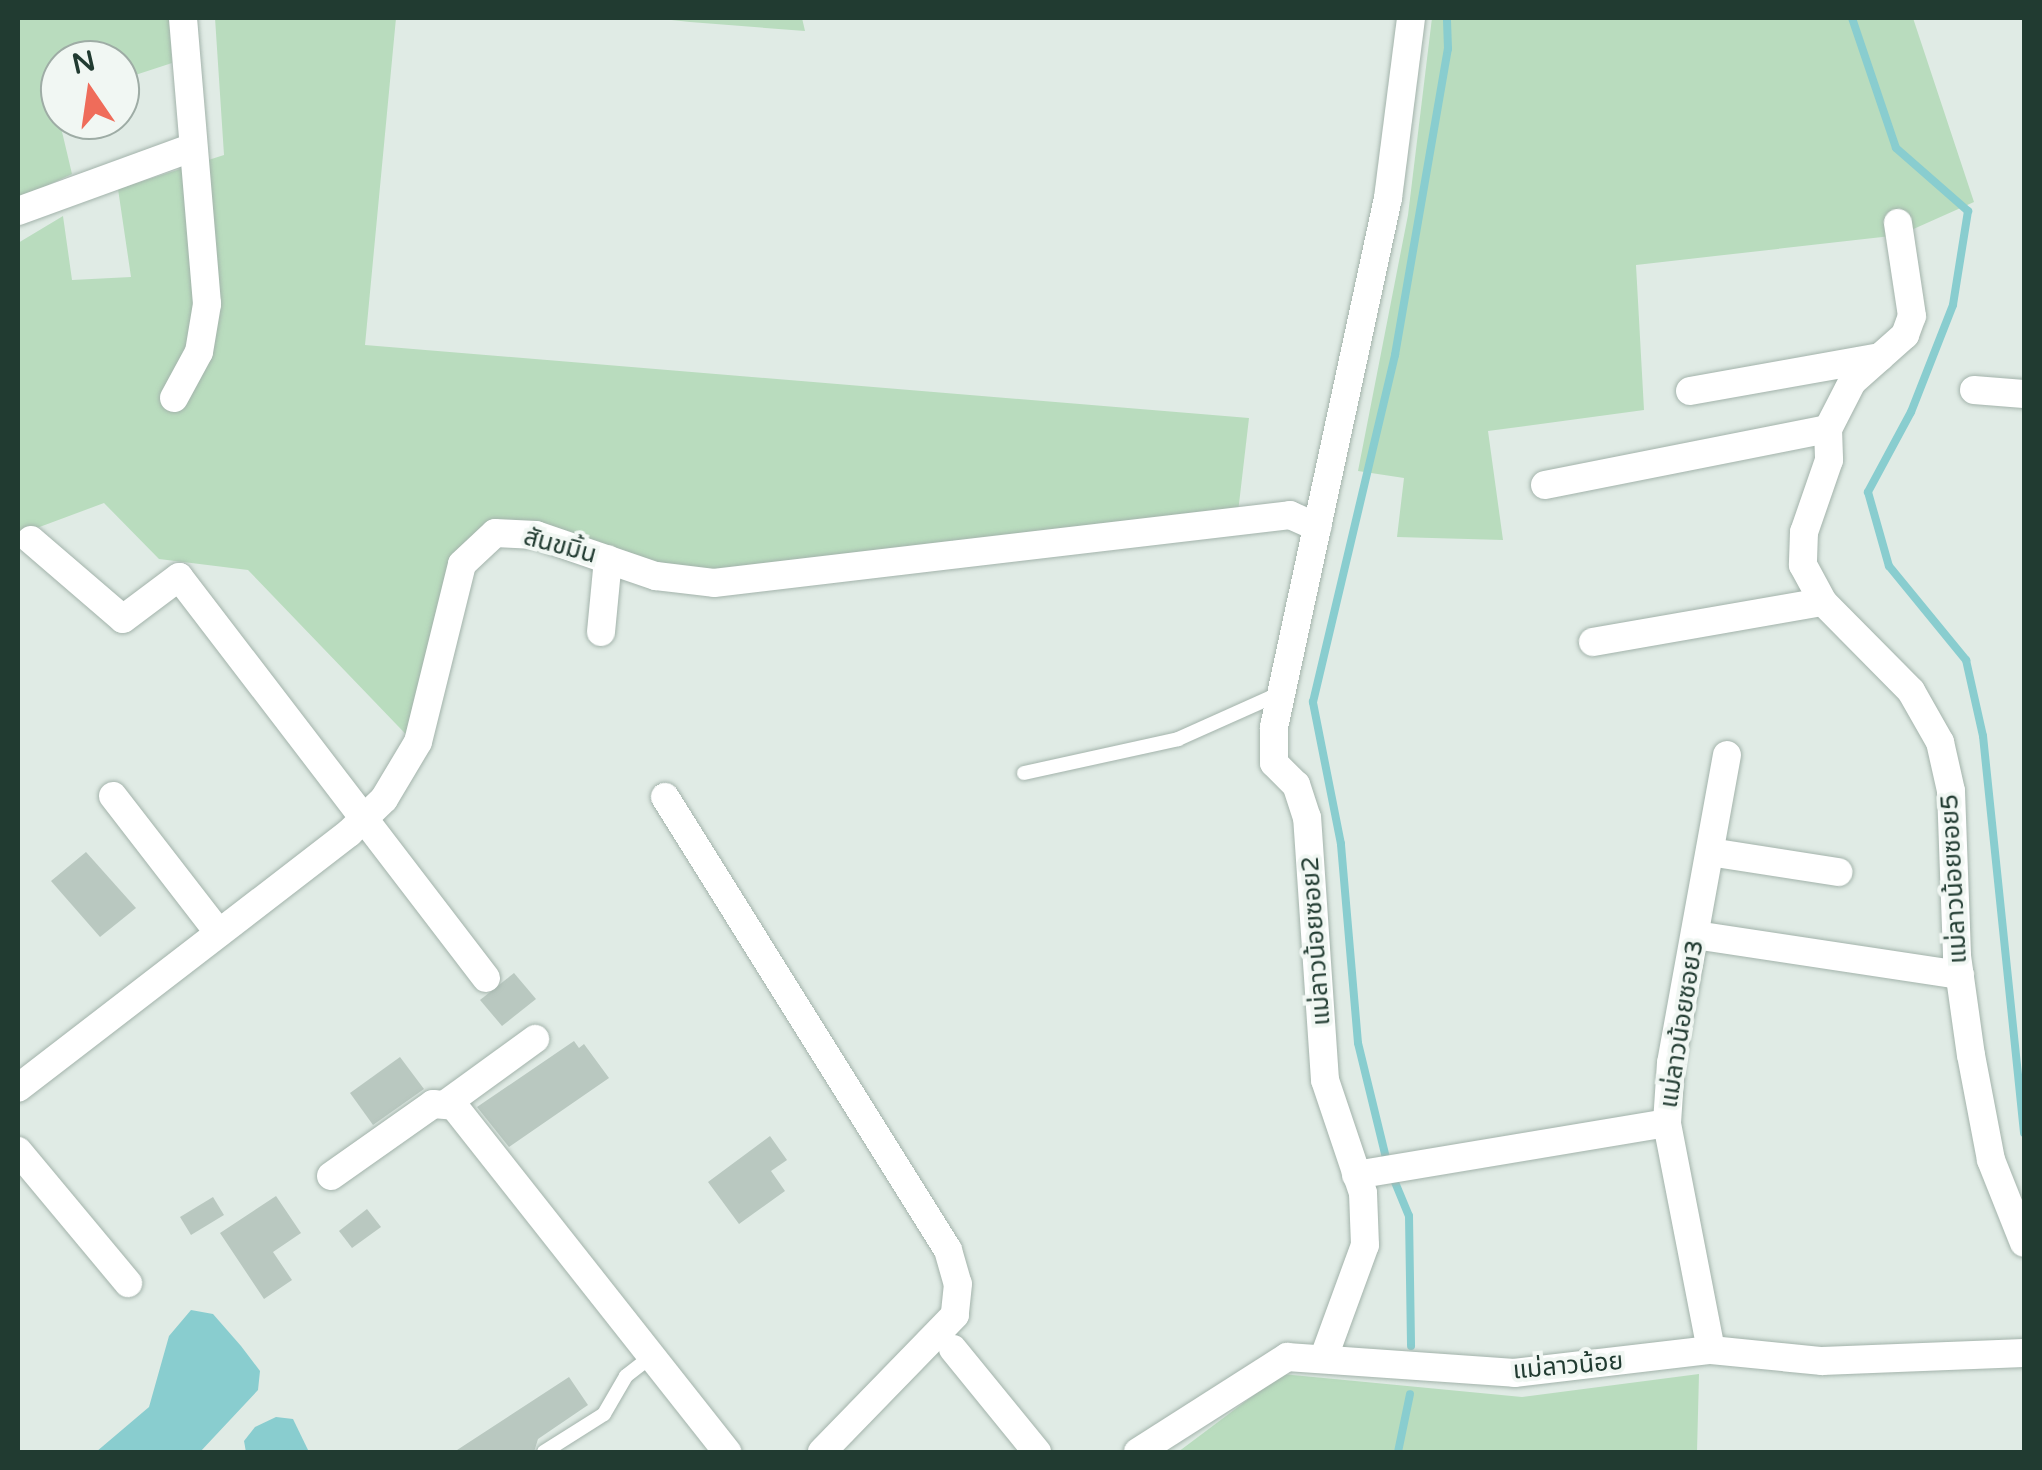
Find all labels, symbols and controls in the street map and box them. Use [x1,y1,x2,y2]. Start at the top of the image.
north arrow [40,40,140,140]
text: N [69,44,98,82]
street label: สันขมิ้น [520,522,600,570]
street label: แม่ลาวน้อยซอย5 [1935,794,1973,964]
street label: แม่ลาวน้อยซอย2 [1295,855,1337,1027]
street label: แม่ลาวน้อยซอย3 [1654,938,1710,1110]
street label: แม่ลาวน้อย [1512,1346,1624,1386]

